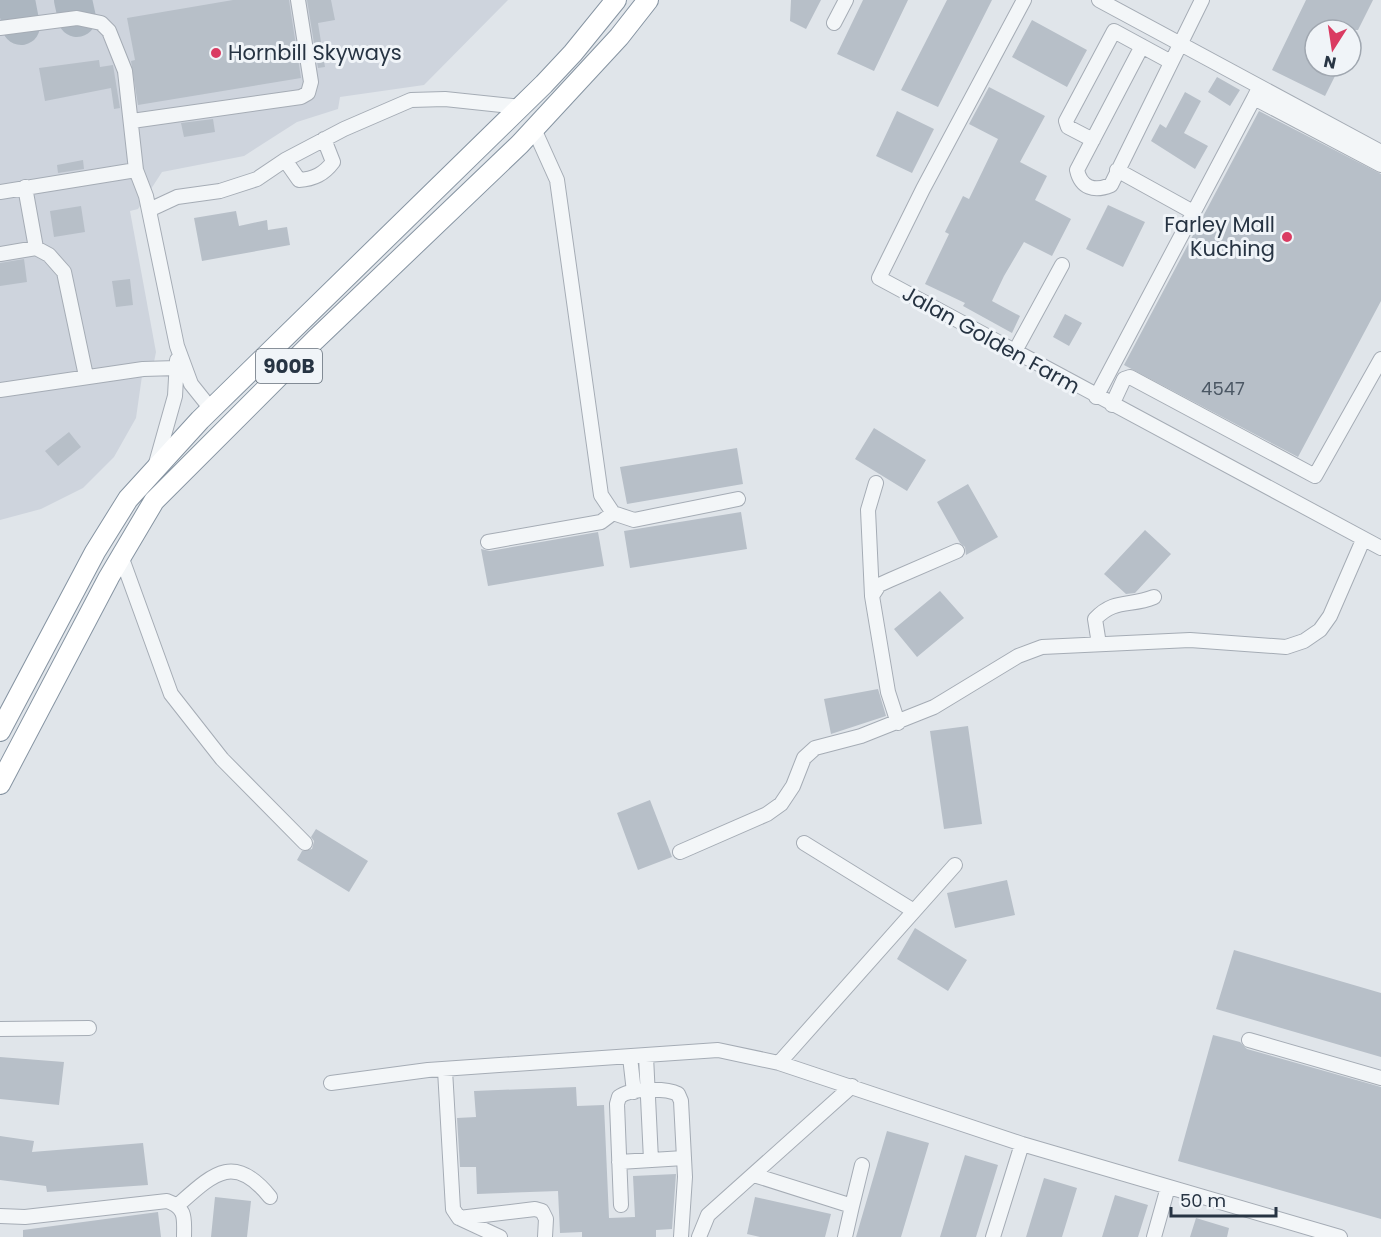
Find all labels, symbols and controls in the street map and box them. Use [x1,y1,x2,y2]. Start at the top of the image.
north arrow [1303,18,1363,78]
place label: Hornbill Skyways [228,38,402,67]
marker: Hornbill Skyways [209,46,223,60]
text: N [1322,50,1338,75]
place label: Farley Mall Kuching [1164,210,1275,263]
marker: Farley Mall Kuching [1280,230,1294,244]
street label: Jalan Golden Farm [897,279,1085,401]
road number: 900B [256,349,322,383]
house number: 4547 [1201,376,1245,401]
scale bar [1171,1180,1276,1218]
text: 50 m [1180,1188,1226,1213]

